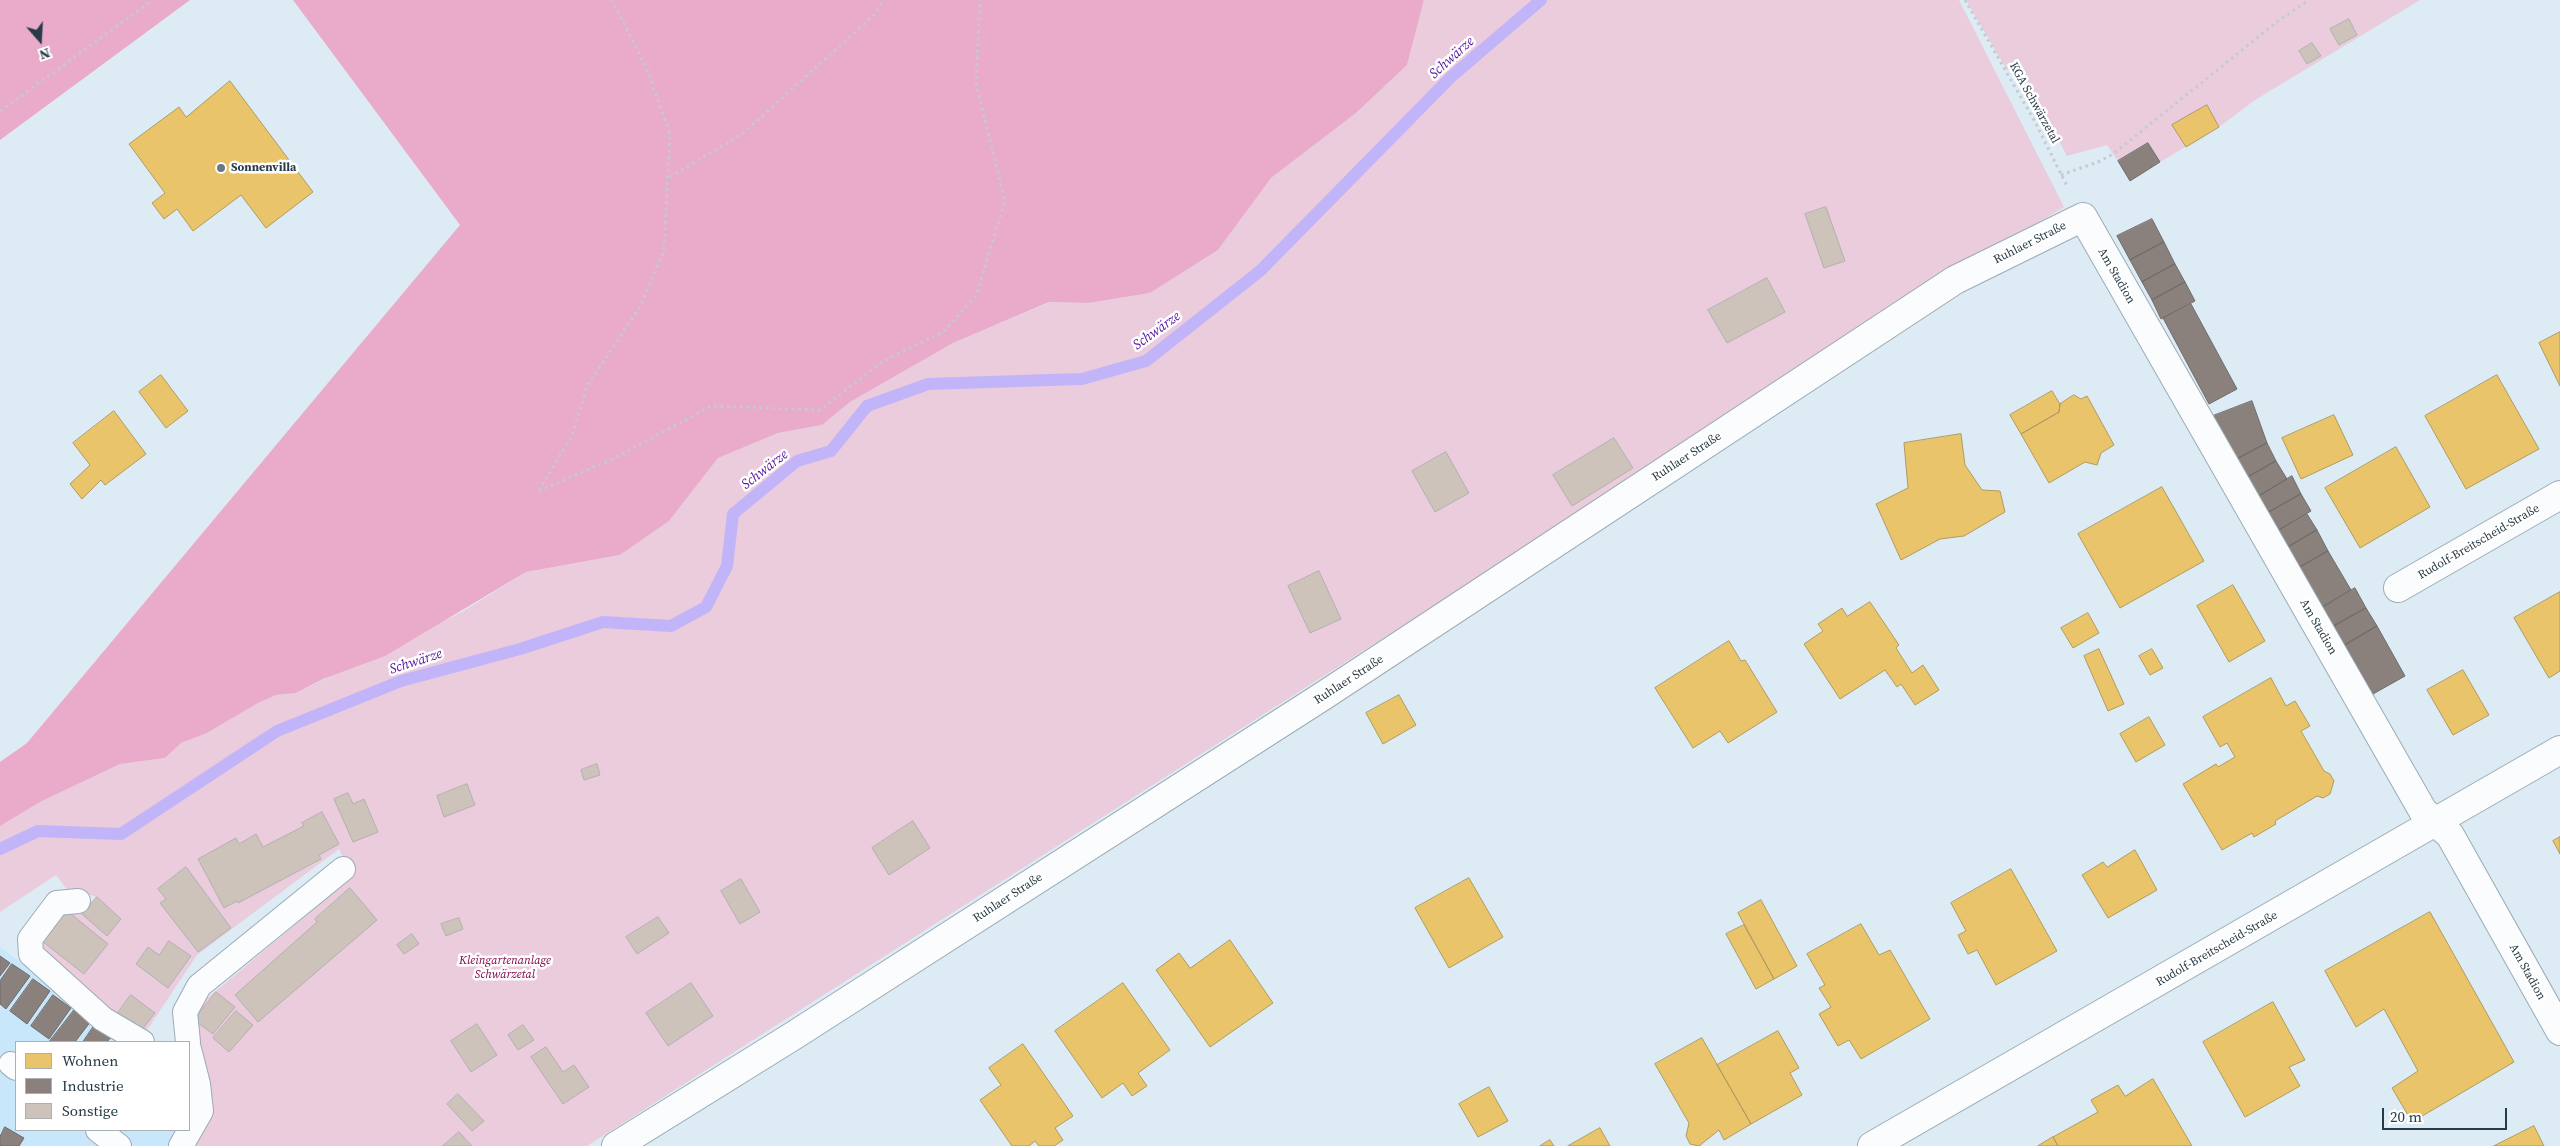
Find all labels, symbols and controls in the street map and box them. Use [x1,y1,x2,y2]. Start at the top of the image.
north arrow [15,15,65,65]
water label: Schwärze [1426,34,1478,82]
text: N [37,43,53,65]
street label: KGA Schwärzetal [2006,60,2062,146]
place label: Sonnenvilla [231,161,296,175]
marker: Sonnenvilla [215,162,227,174]
street label: Ruhlaer Straße [1991,219,2069,267]
street label: Am Stadion [2094,246,2138,306]
water label: Schwärze [1130,308,1184,354]
street label: Ruhlaer Straße [1650,429,1724,485]
water label: Schwärze [738,447,792,493]
street label: Rudolf-Breitscheid-Straße [2416,501,2542,583]
street label: Am Stadion [2296,597,2340,657]
water label: Schwärze [387,646,445,678]
street label: Ruhlaer Straße [1312,652,1386,708]
street label: Ruhlaer Straße [971,870,1045,926]
street label: Rudolf-Breitscheid-Straße [2154,908,2280,990]
street label: Am Stadion [2506,941,2548,1003]
park label: Kleingartenanlage Schwärzetal [459,954,551,982]
legend [15,1041,190,1131]
text: Wohnen [62,1050,118,1071]
text: Industrie [62,1075,124,1096]
scale bar [2385,1098,2510,1130]
text: Sonstige [62,1100,118,1121]
text: 20 m [2390,1106,2422,1127]

